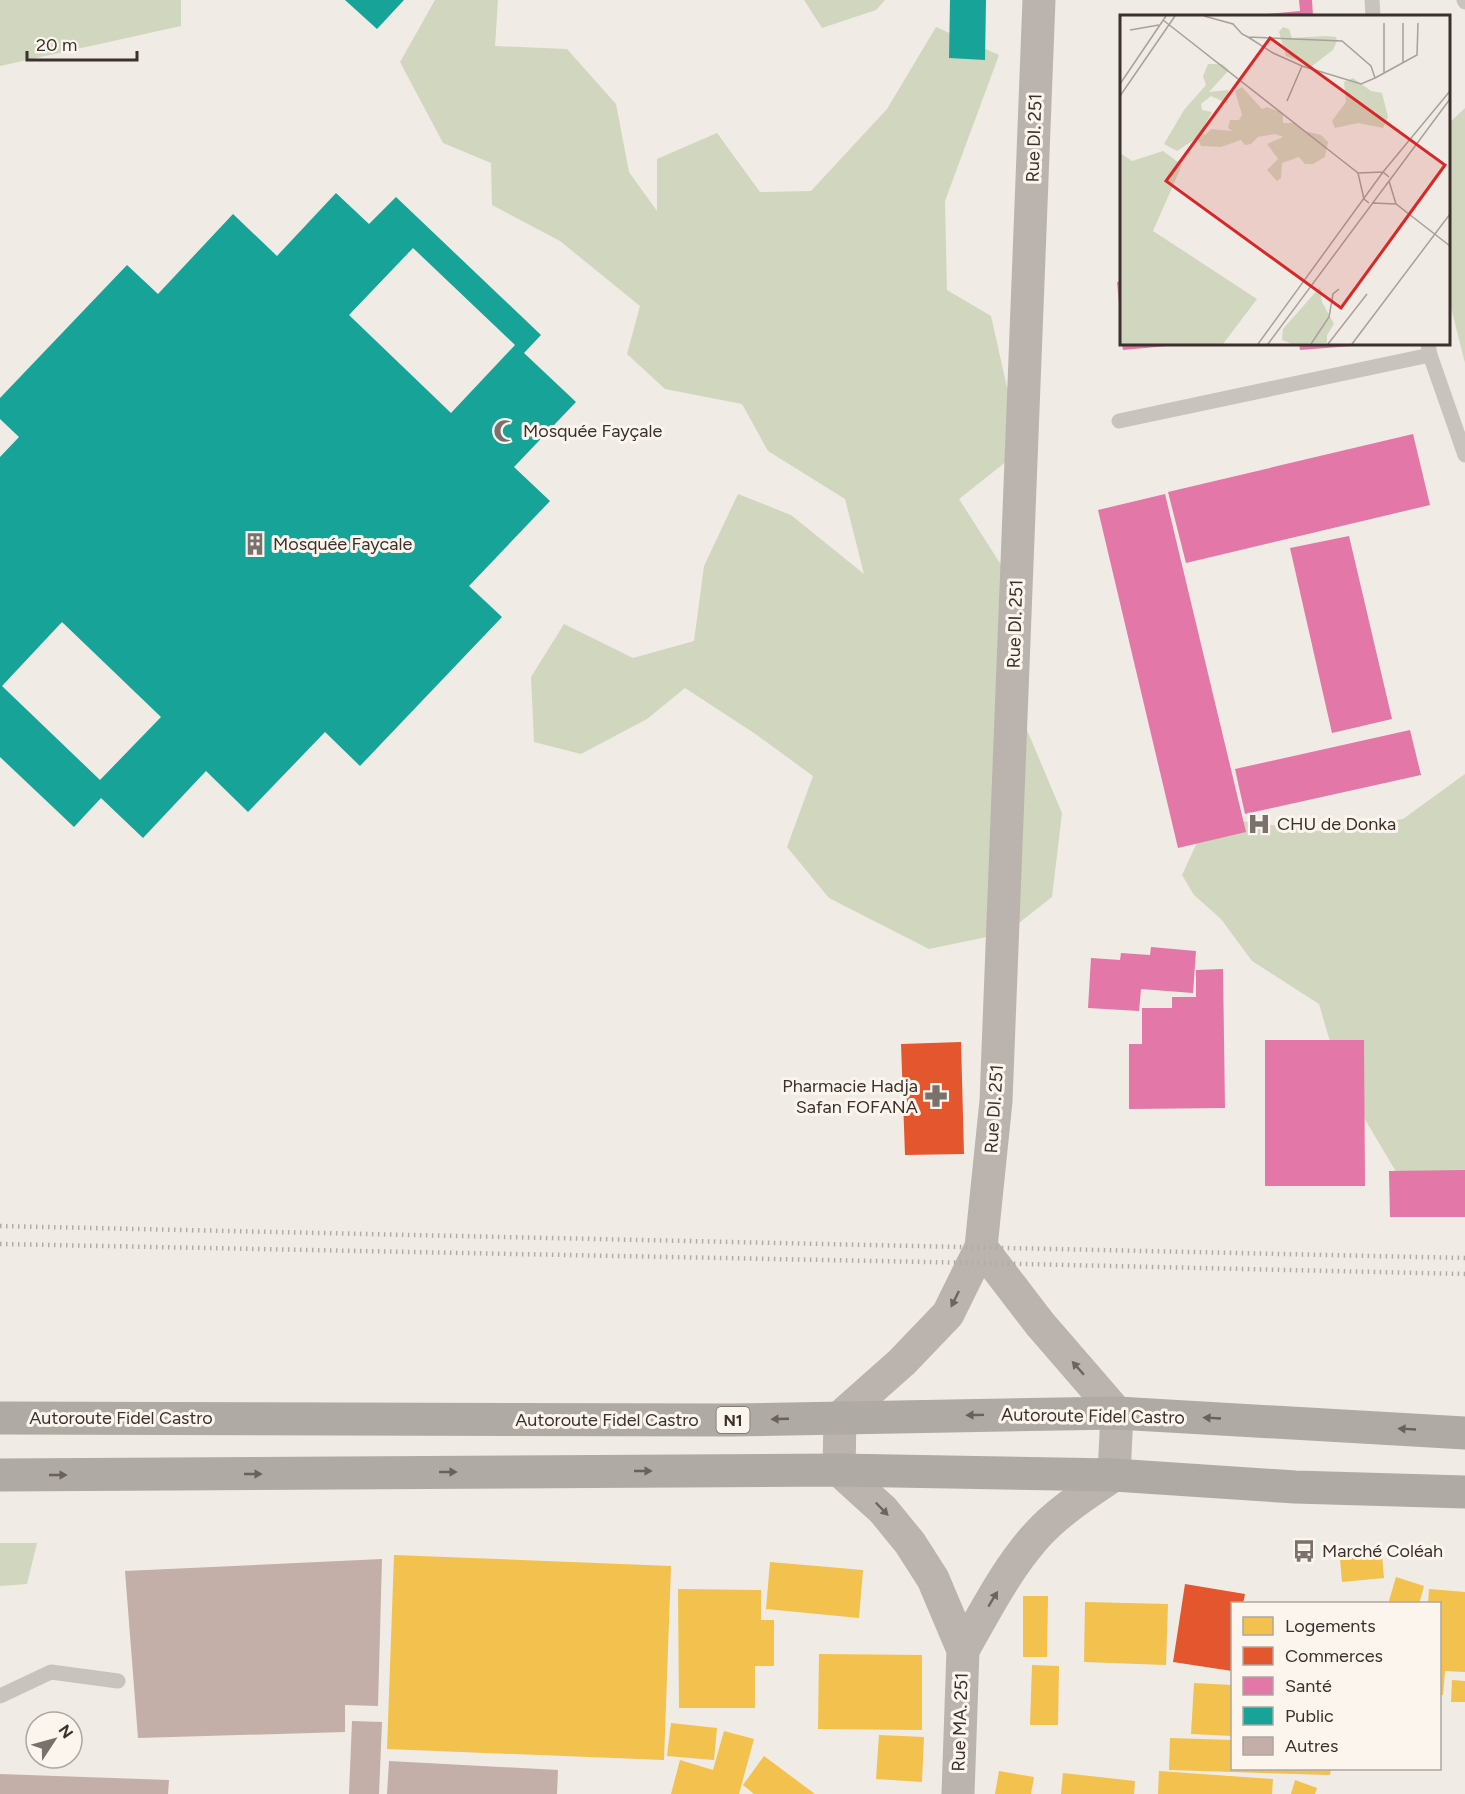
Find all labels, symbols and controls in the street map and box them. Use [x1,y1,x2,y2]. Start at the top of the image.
inset map [1120,15,1450,345]
scale bar [27,24,136,62]
text: 20 m [36,34,77,56]
street label: Rue DI. 251 [1021,93,1047,183]
mosque icon: Mosquée Fayçale [492,418,518,444]
place label: Mosquée Fayçale [523,420,662,442]
building icon: Mosquée Faycale [242,531,268,557]
place label: Mosquée Faycale [273,533,412,555]
street label: Rue DI. 251 [1002,579,1028,669]
hospital icon: CHU de Donka [1246,811,1272,837]
place label: CHU de Donka [1277,813,1396,835]
street label: Rue DI. 251 [980,1064,1008,1154]
place label: Pharmacie Hadja Safan FOFANA [782,1075,918,1118]
pharmacy icon: Pharmacie Hadja Safan FOFANA [923,1083,949,1109]
one-way arrow [951,1290,961,1308]
one-way arrow [1072,1361,1085,1376]
street label: Autoroute Fidel Castro [1001,1403,1185,1429]
street label: Autoroute Fidel Castro [29,1407,213,1429]
road number: N1 [716,1407,750,1433]
street label: Autoroute Fidel Castro [515,1409,699,1431]
one-way arrow [966,1410,985,1420]
one-way arrow [1202,1413,1221,1423]
one-way arrow [771,1414,790,1424]
one-way arrow [1397,1425,1416,1434]
one-way arrow [634,1466,653,1476]
one-way arrow [439,1467,458,1477]
one-way arrow [244,1469,263,1479]
one-way arrow [49,1470,68,1480]
one-way arrow [874,1502,888,1516]
bus stop icon: Marché Coléah [1291,1538,1317,1564]
place label: Marché Coléah [1322,1540,1443,1562]
one-way arrow [988,1590,998,1607]
legend [1231,1602,1441,1770]
text: Logements [1285,1615,1376,1637]
text: Commerces [1285,1645,1383,1667]
street label: Rue MA. 251 [947,1672,973,1772]
text: Santé [1285,1675,1332,1697]
text: Public [1285,1705,1334,1727]
north arrow [24,1710,84,1770]
text: N [54,1721,77,1742]
text: Autres [1285,1735,1338,1757]

